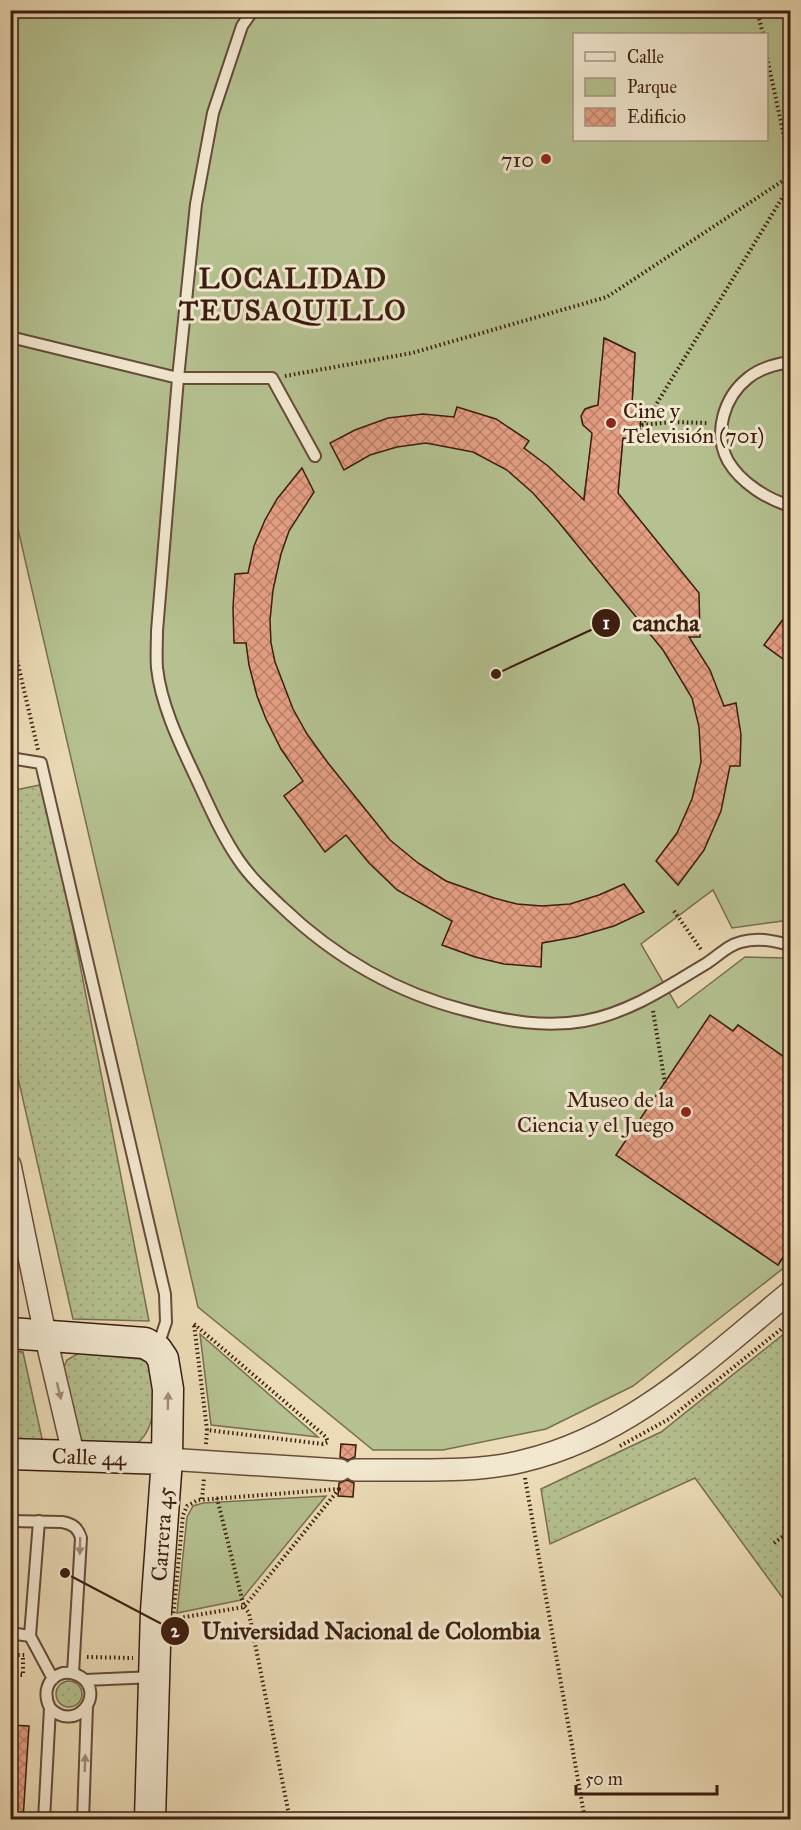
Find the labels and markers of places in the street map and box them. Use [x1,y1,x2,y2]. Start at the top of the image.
place label: 710 [501,146,534,173]
marker: 710 [539,152,553,166]
place label: Cine y Televisión (701) [623,397,764,449]
marker: Cine y Televisión (701) [604,416,618,430]
callout: cancha [591,602,711,644]
place label: Museo de la Ciencia y el Juego [517,1086,675,1138]
marker: Museo de la Ciencia y el Juego [679,1105,693,1119]
callout: Universidad Nacional de Colombia [160,1610,553,1652]

